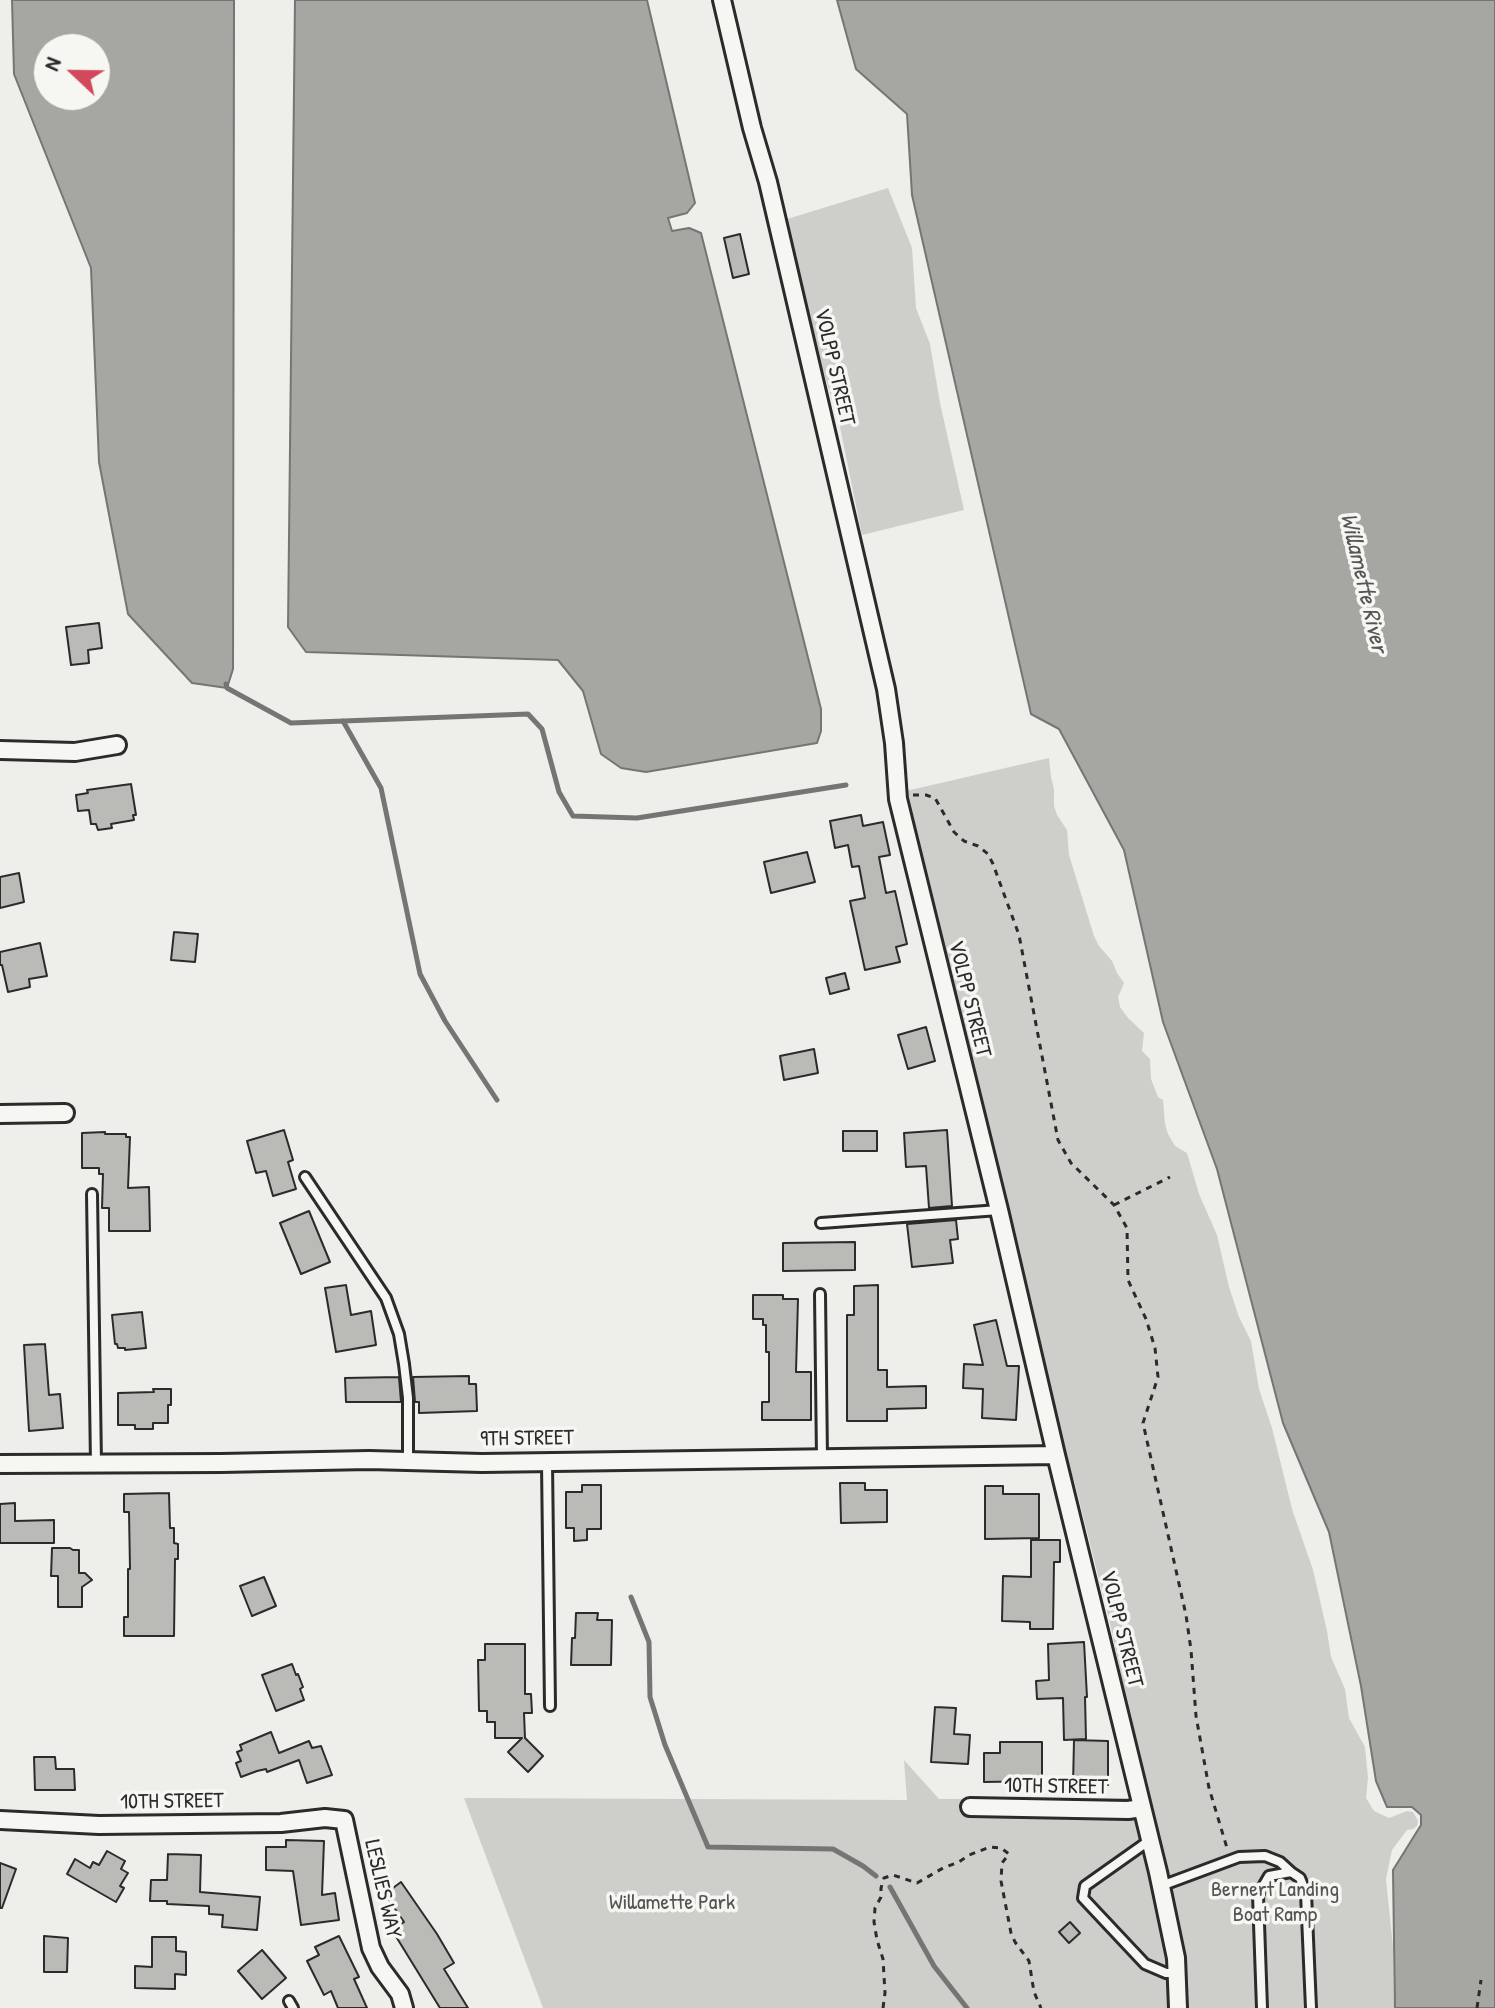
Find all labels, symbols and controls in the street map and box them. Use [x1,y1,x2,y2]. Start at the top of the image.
north arrow [32,32,112,112]
text: N [35,53,68,75]
street label: VOLPP STREET [808,306,860,428]
water label: Willamette River [1333,511,1393,655]
street label: VOLPP STREET [942,938,996,1060]
street label: 9TH STREET [480,1425,574,1453]
street label: VOLPP STREET [1094,1568,1148,1690]
street label: 10TH STREET [1004,1773,1108,1801]
street label: 10TH STREET [120,1788,224,1816]
street label: LESLIES WAY [358,1837,406,1941]
park label: Bernert Landing Boat Ramp [1211,1877,1339,1928]
park label: Willamette Park [609,1890,735,1916]

